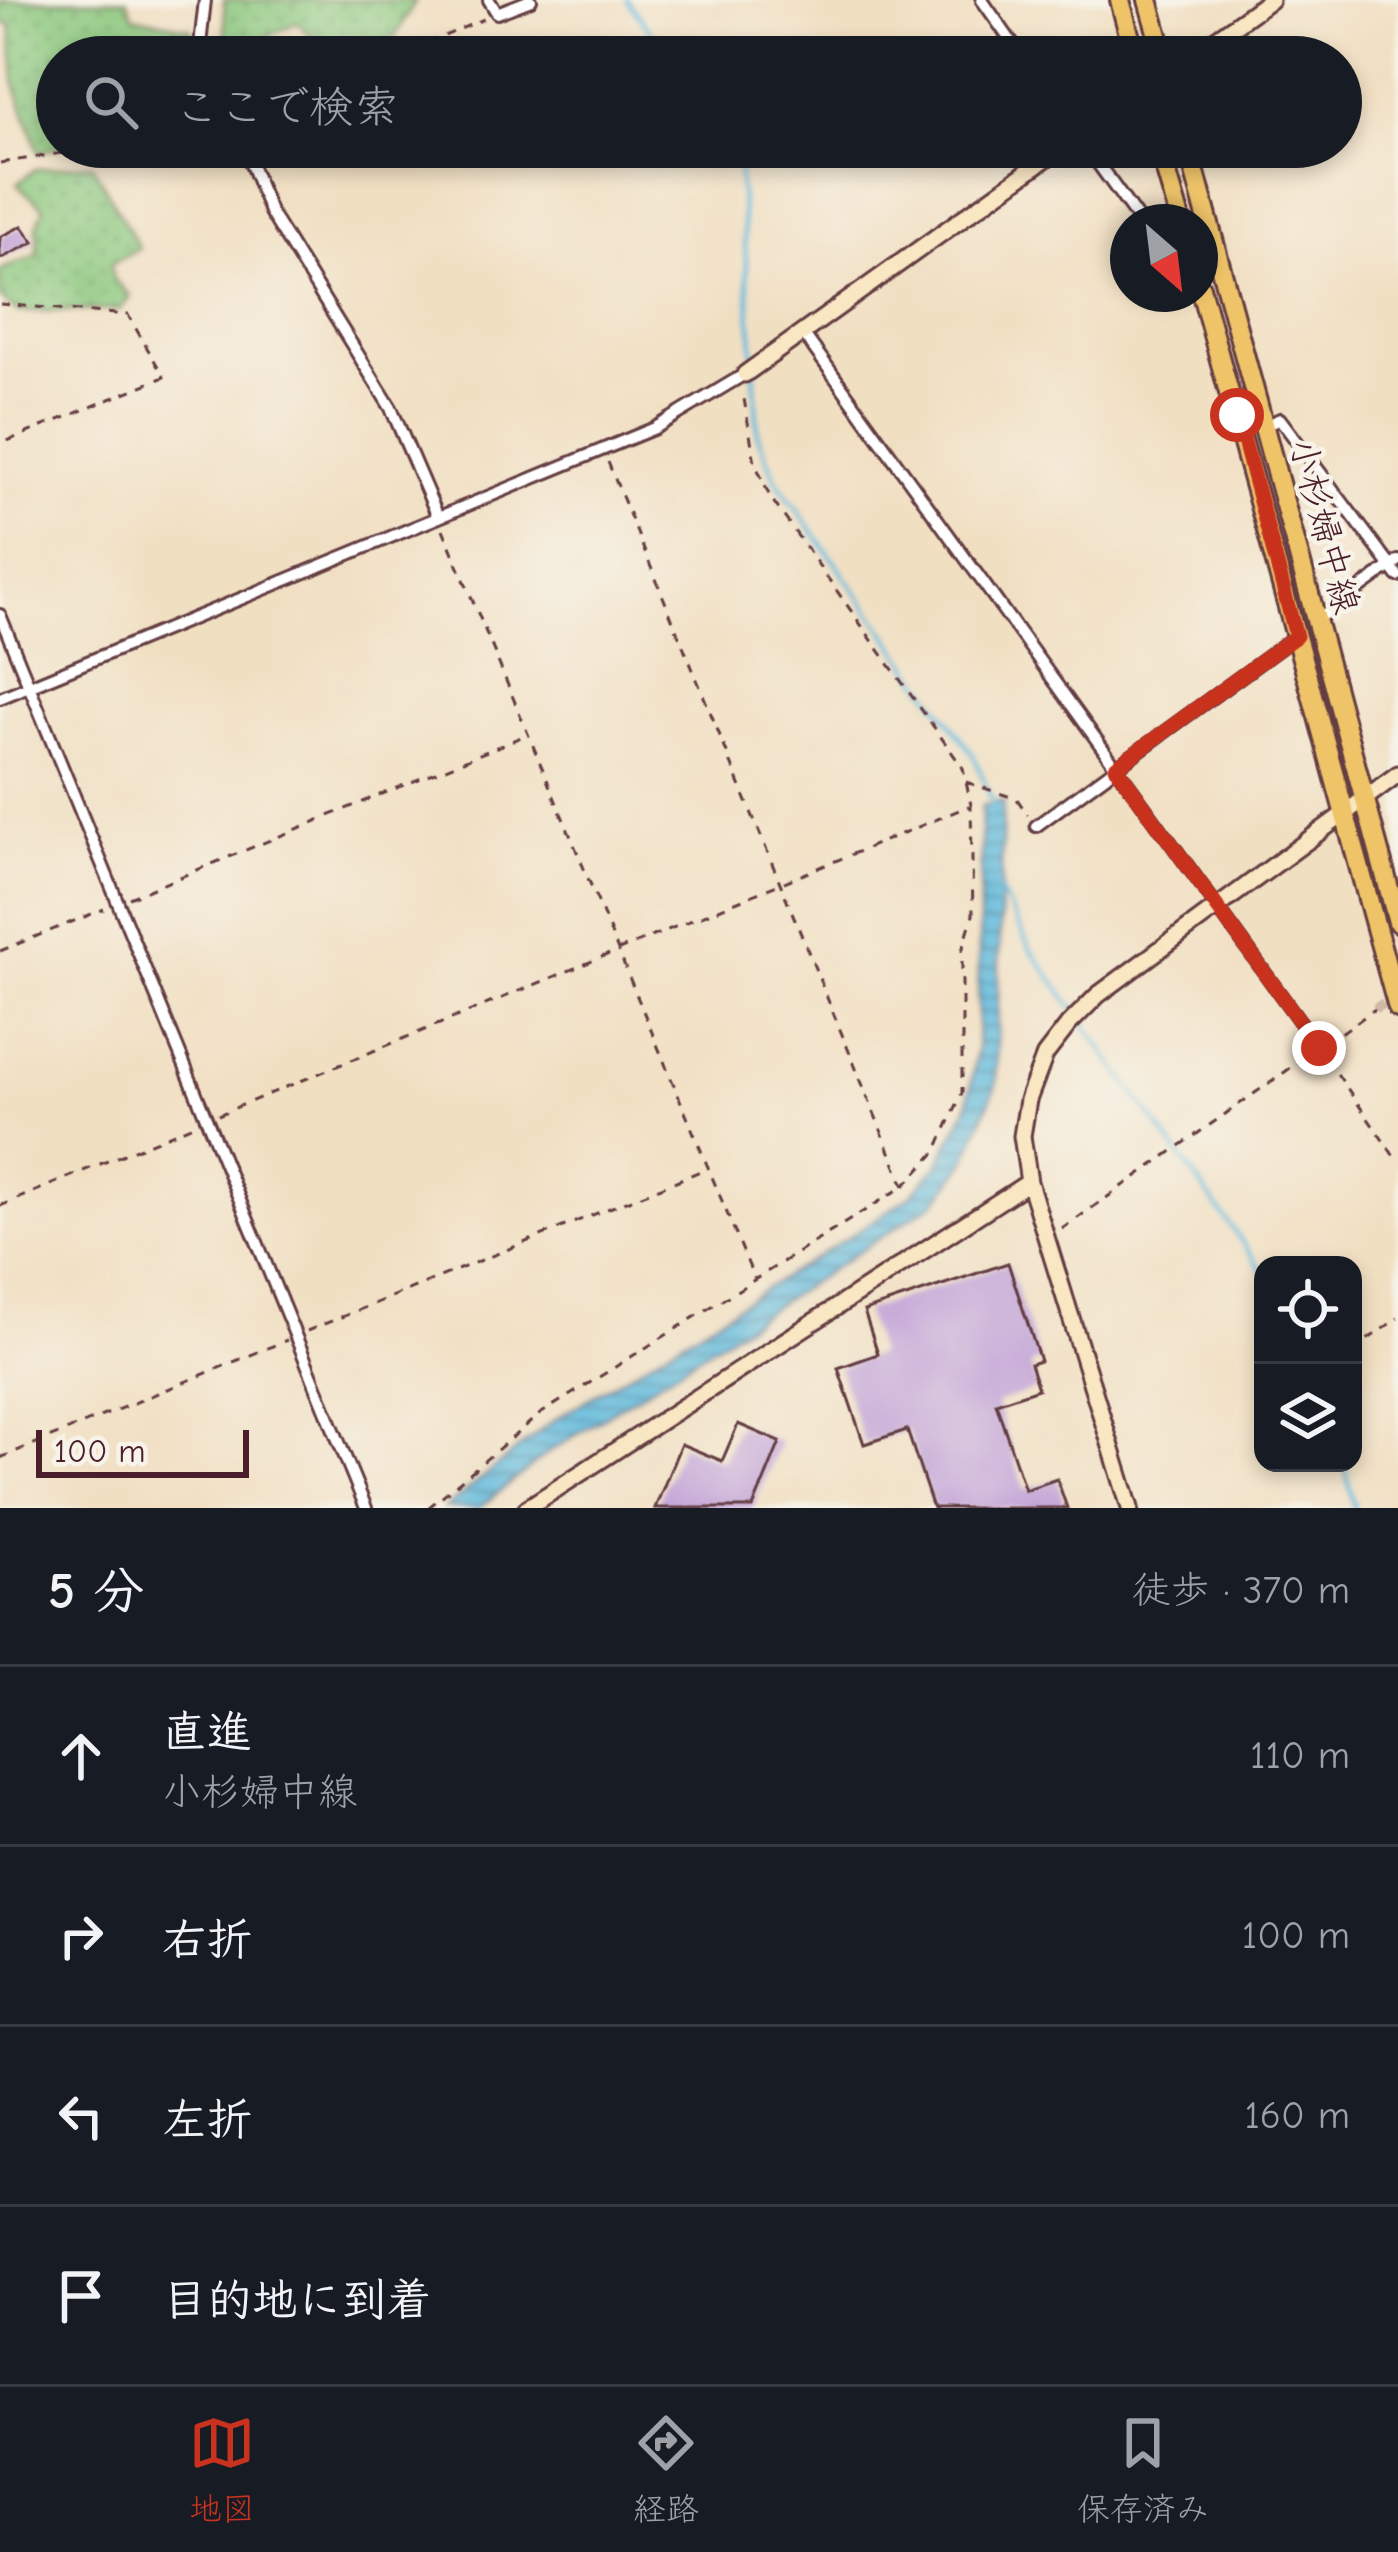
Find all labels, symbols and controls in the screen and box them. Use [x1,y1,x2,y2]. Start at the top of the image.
search box [36,36,1362,168]
icon: search [78,69,144,135]
text: ここで検索 [174,81,399,133]
north arrow [1110,204,1218,312]
route start [1210,388,1264,442]
street label: 小杉婦中線 [1281,434,1367,618]
route end [1292,1021,1346,1075]
map controls [1254,1256,1362,1472]
button: locate [1254,1256,1362,1364]
button: layers [1254,1364,1362,1472]
scale bar [36,1424,249,1477]
text: 100 m [54,1432,146,1470]
text: 5 分 [48,1562,144,1621]
text: 徒歩 · 370 m [1132,1568,1350,1613]
text: 直進 [162,1706,252,1758]
icon: ahead [48,1723,114,1789]
text: 110 m [1250,1733,1350,1778]
text: 小杉婦中線 [162,1770,357,1815]
icon: right [48,1903,114,1969]
text: 100 m [1242,1913,1350,1958]
text: 右折 [162,1914,252,1966]
icon: left [48,2083,114,2149]
text: 160 m [1244,2093,1350,2138]
text: 左折 [162,2094,252,2146]
icon: arrive [48,2263,114,2329]
text: 目的地に到着 [162,2274,432,2326]
tab: 地図 [189,2410,255,2530]
tab: 経路 [633,2410,699,2530]
tab: 保存済み [1077,2410,1209,2530]

